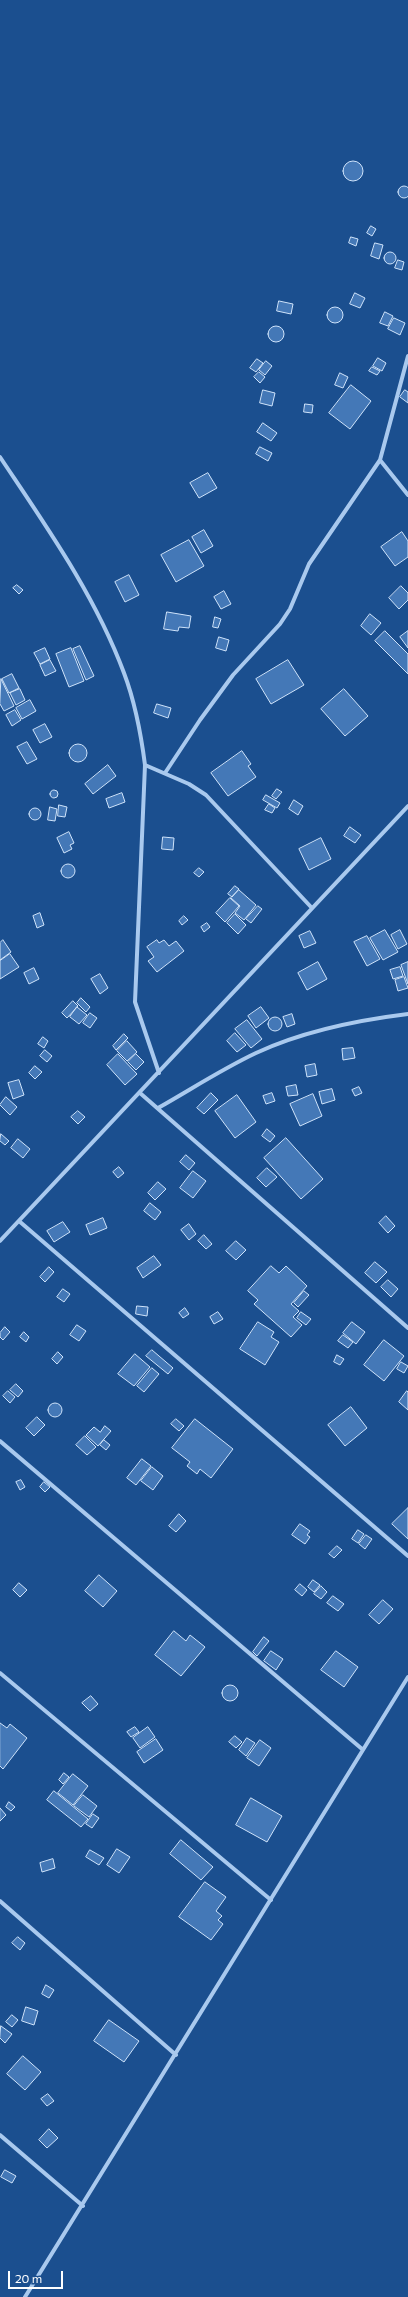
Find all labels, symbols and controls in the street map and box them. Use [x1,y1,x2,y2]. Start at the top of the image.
scale bar [10,2263,65,2289]
text: 20 m [15,2271,42,2285]

